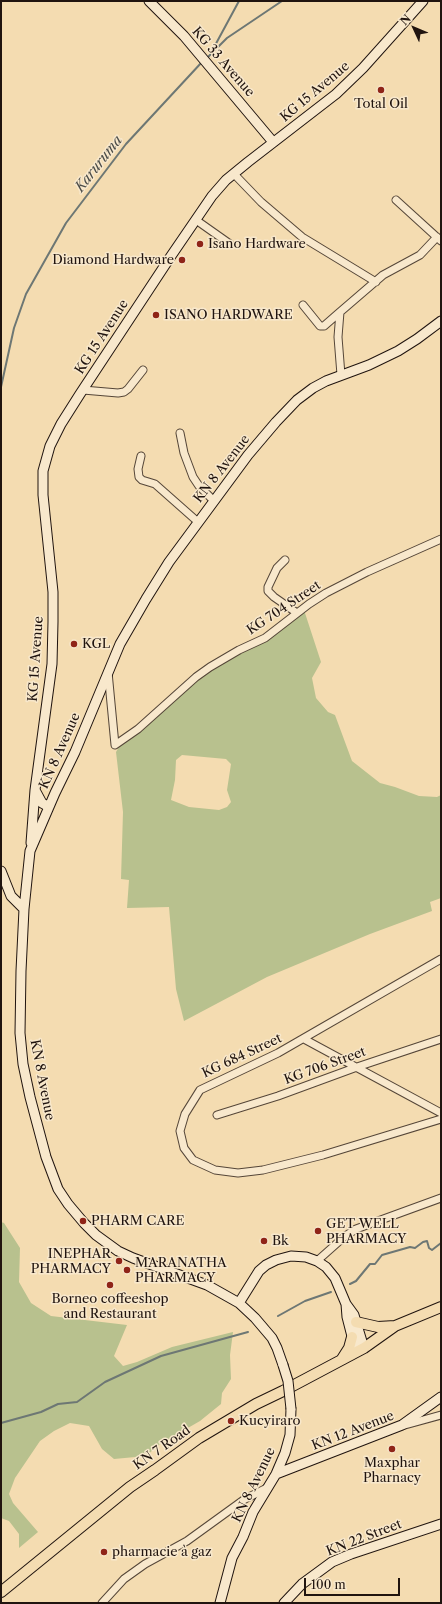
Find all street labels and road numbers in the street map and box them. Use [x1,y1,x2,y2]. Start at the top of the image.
street label: KG 33 Avenue [188,24,258,100]
street label: KG 15 Avenue [277,59,353,125]
street label: KG 15 Avenue [72,297,132,377]
street label: KN 8 Avenue [191,432,253,506]
street label: KG 704 Street [244,578,324,638]
street label: KG 15 Avenue [25,616,47,702]
street label: KN 8 Avenue [36,711,84,791]
street label: KG 684 Street [200,1031,284,1081]
street label: KN 8 Avenue [27,1038,57,1122]
street label: KG 706 Street [282,1044,368,1088]
street label: KN 12 Avenue [310,1408,396,1454]
street label: KN 7 Road [130,1423,194,1473]
street label: KN 8 Avenue [229,1445,279,1525]
street label: KN 22 Street [324,1516,404,1560]

